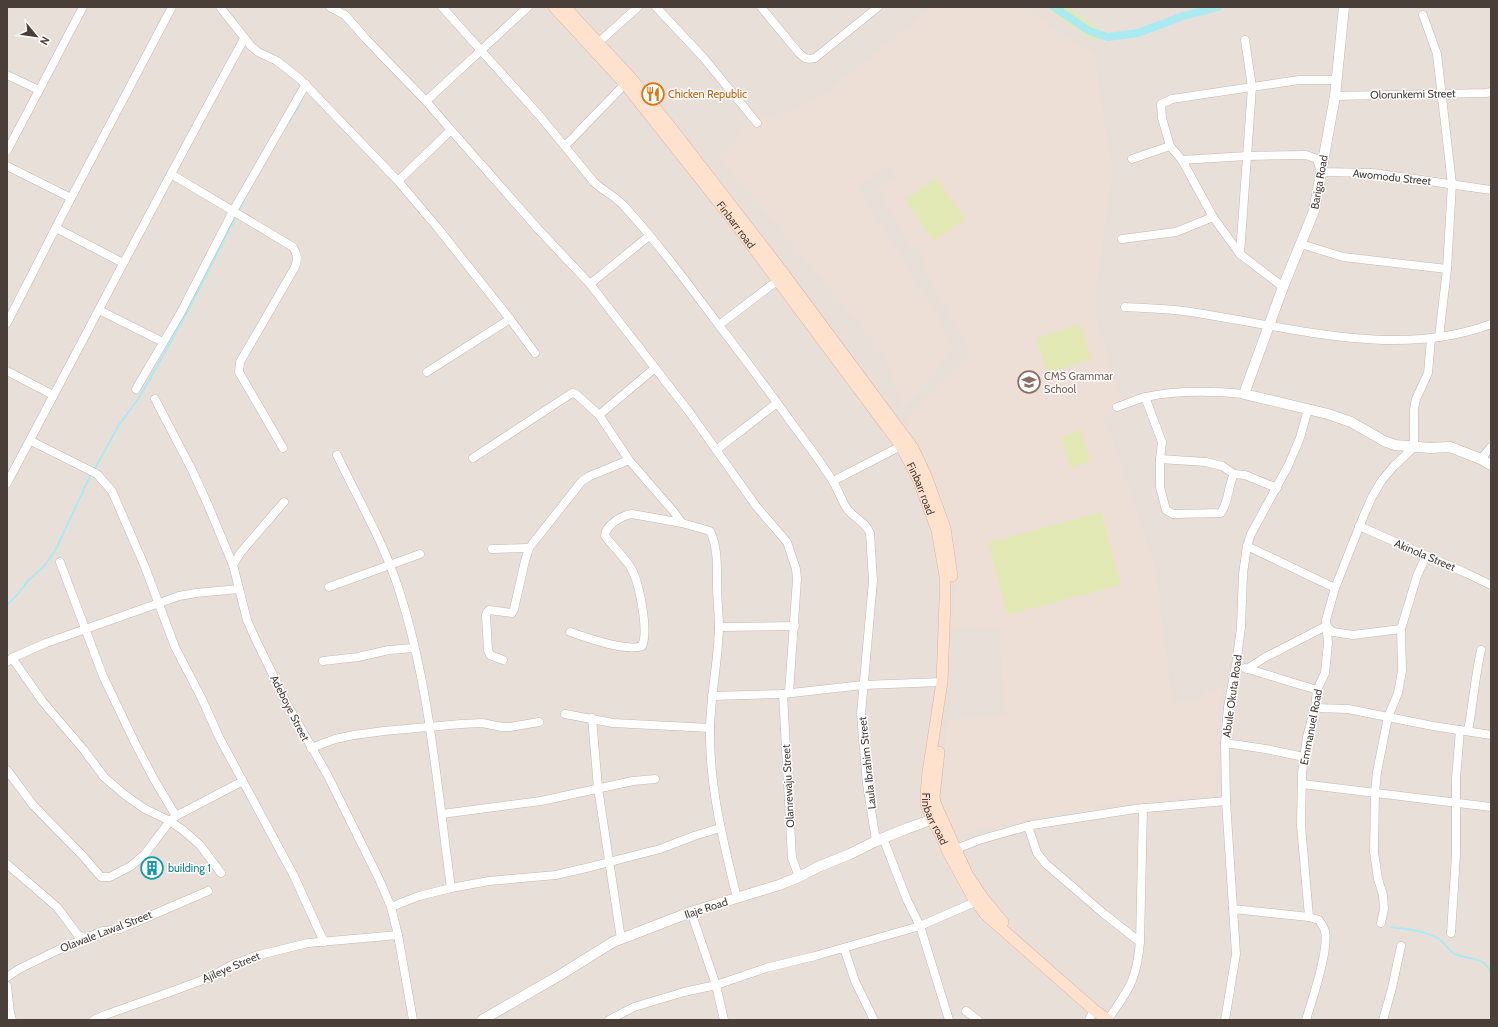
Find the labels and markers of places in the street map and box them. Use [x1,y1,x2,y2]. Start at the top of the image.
restaurant icon: Chicken Republic [640,81,666,107]
place label: Chicken Republic [668,87,747,101]
school or university icon: CMS Grammar School [1016,369,1042,395]
place label: CMS Grammar School [1044,369,1113,396]
building icon: building 1 [139,855,165,881]
place label: building 1 [168,861,211,875]

